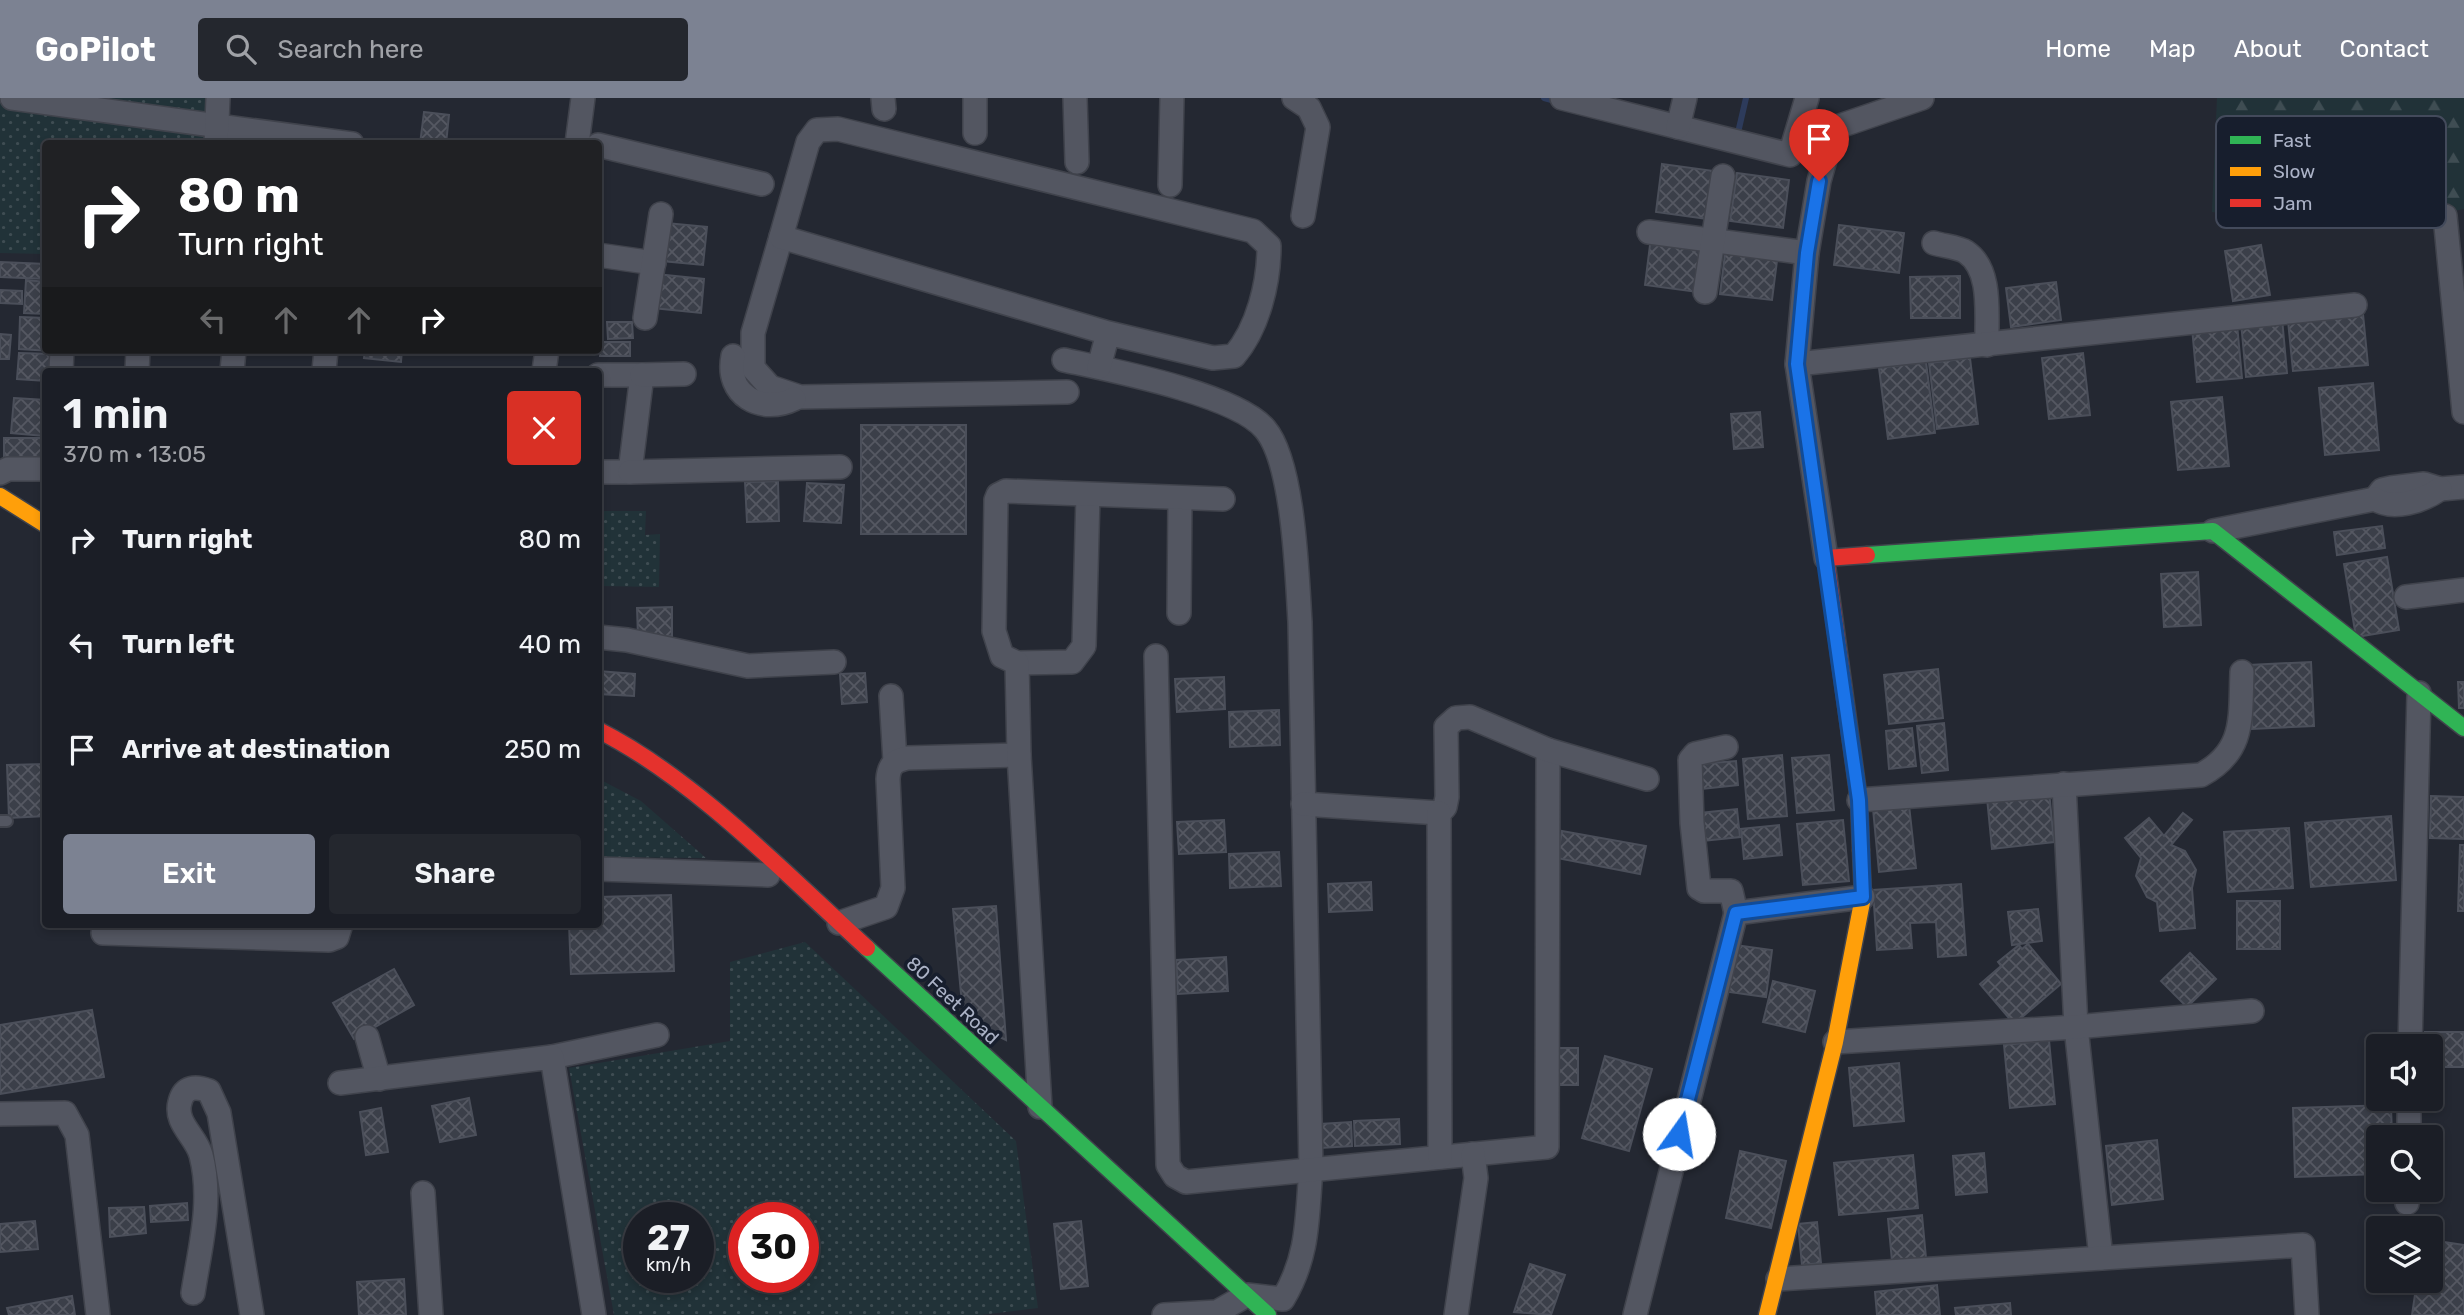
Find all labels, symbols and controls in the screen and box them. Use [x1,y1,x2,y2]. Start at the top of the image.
search box [198,18,688,81]
text: GoPilot [35,30,156,69]
icon: search [222,30,260,68]
text: Search here [278,34,423,65]
text: Home [2045,35,2111,63]
text: Map [2149,35,2196,63]
text: About [2234,35,2302,63]
text: Contact [2340,35,2429,63]
pin [1789,109,1849,181]
legend [2216,116,2446,228]
icon: arrive [1800,120,1838,158]
text: Fast [2273,129,2312,152]
text: Slow [2273,160,2315,183]
text: 80 m [178,166,300,224]
icon: right [63,168,154,259]
text: Jam [2273,192,2312,215]
text: Turn right [178,225,323,263]
icon: left [194,301,232,339]
icon: ahead [267,301,305,339]
icon: ahead [340,301,378,339]
icon: right [413,301,451,339]
text: 1 min [63,389,169,439]
button: close [507,391,581,465]
text: 370 m · 13:05 [63,440,206,468]
icon: right [63,521,101,559]
text: Turn right [122,524,252,555]
text: 80 m [518,524,581,555]
icon: left [63,626,101,664]
text: Turn left [122,629,234,660]
text: 40 m [519,629,581,660]
icon: arrive [63,731,101,769]
text: Arrive at destination [122,734,390,765]
text: 250 m [504,734,581,765]
button: Exit [63,834,315,914]
button: Share [329,834,581,914]
street label: 80 Feet Road [902,952,1004,1049]
map controls [2366,1034,2443,1293]
button: sound [2366,1034,2443,1111]
position arrow [1642,1097,1716,1171]
button: search [2366,1125,2443,1202]
speed limit sign: 30 [728,1202,819,1293]
button: layers [2366,1216,2443,1293]
text: 27 [647,1217,690,1259]
text: km/h [646,1254,691,1276]

